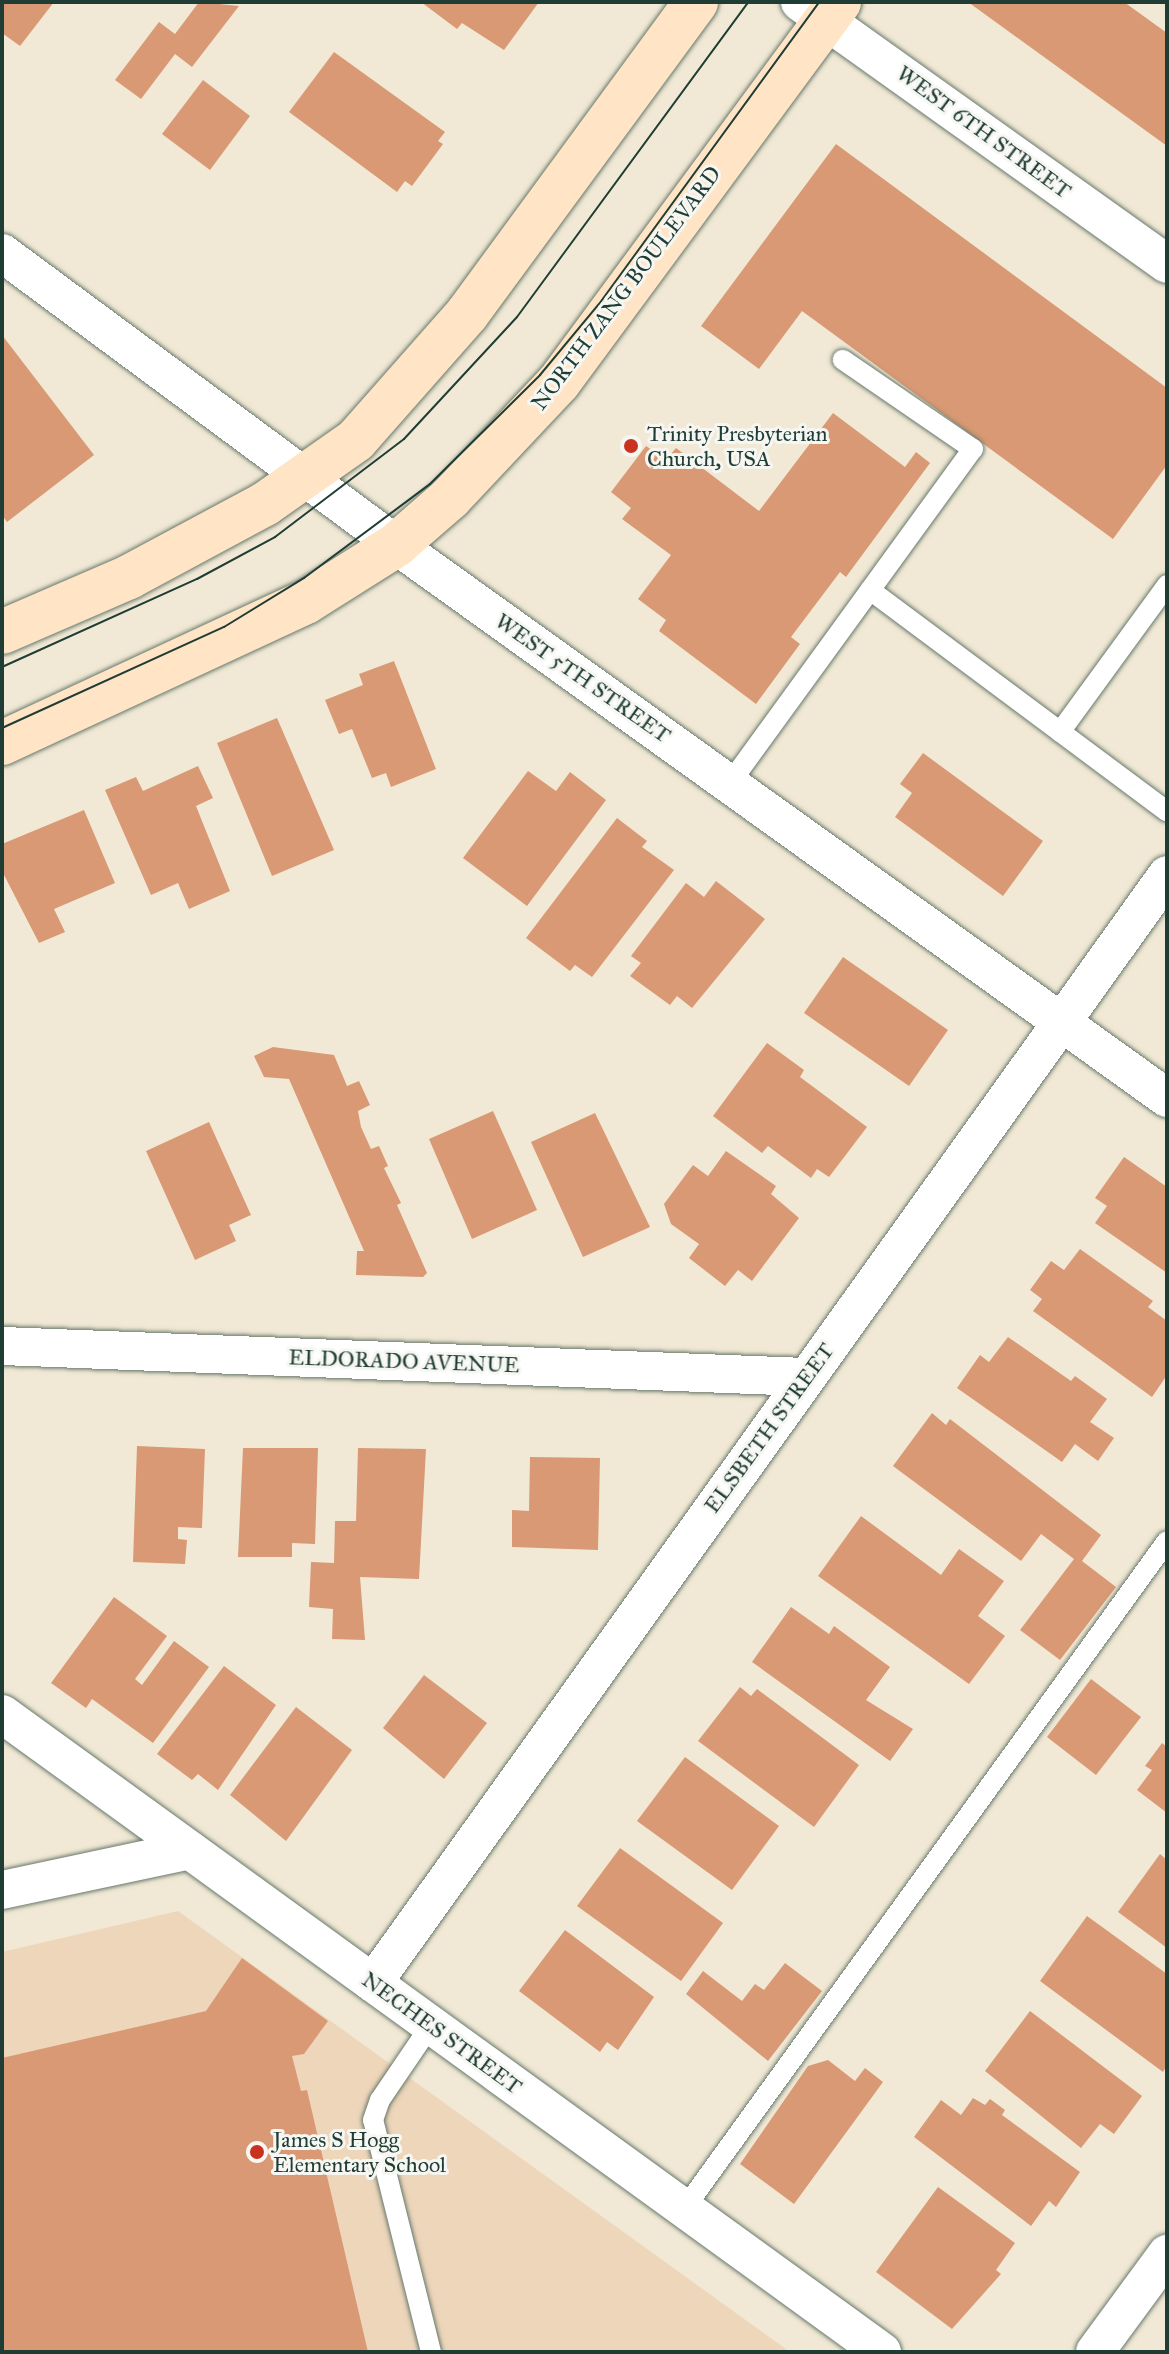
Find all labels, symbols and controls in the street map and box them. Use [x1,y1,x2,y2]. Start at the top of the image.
street label: WEST 6TH STREET [892,60,1076,204]
street label: NORTH ZANG BOULEVARD [526,161,726,415]
place label: Trinity Presbyterian Church, USA [647,420,827,472]
marker: Trinity Presbyterian Church, USA [622,437,640,455]
street label: WEST 5TH STREET [490,608,676,748]
street label: ELSBETH STREET [699,1338,839,1518]
street label: ELDORADO AVENUE [288,1344,520,1378]
street label: NECHES STREET [357,1966,527,2100]
place label: James S Hogg Elementary School [273,2126,446,2178]
marker: James S Hogg Elementary School [248,2143,266,2161]

